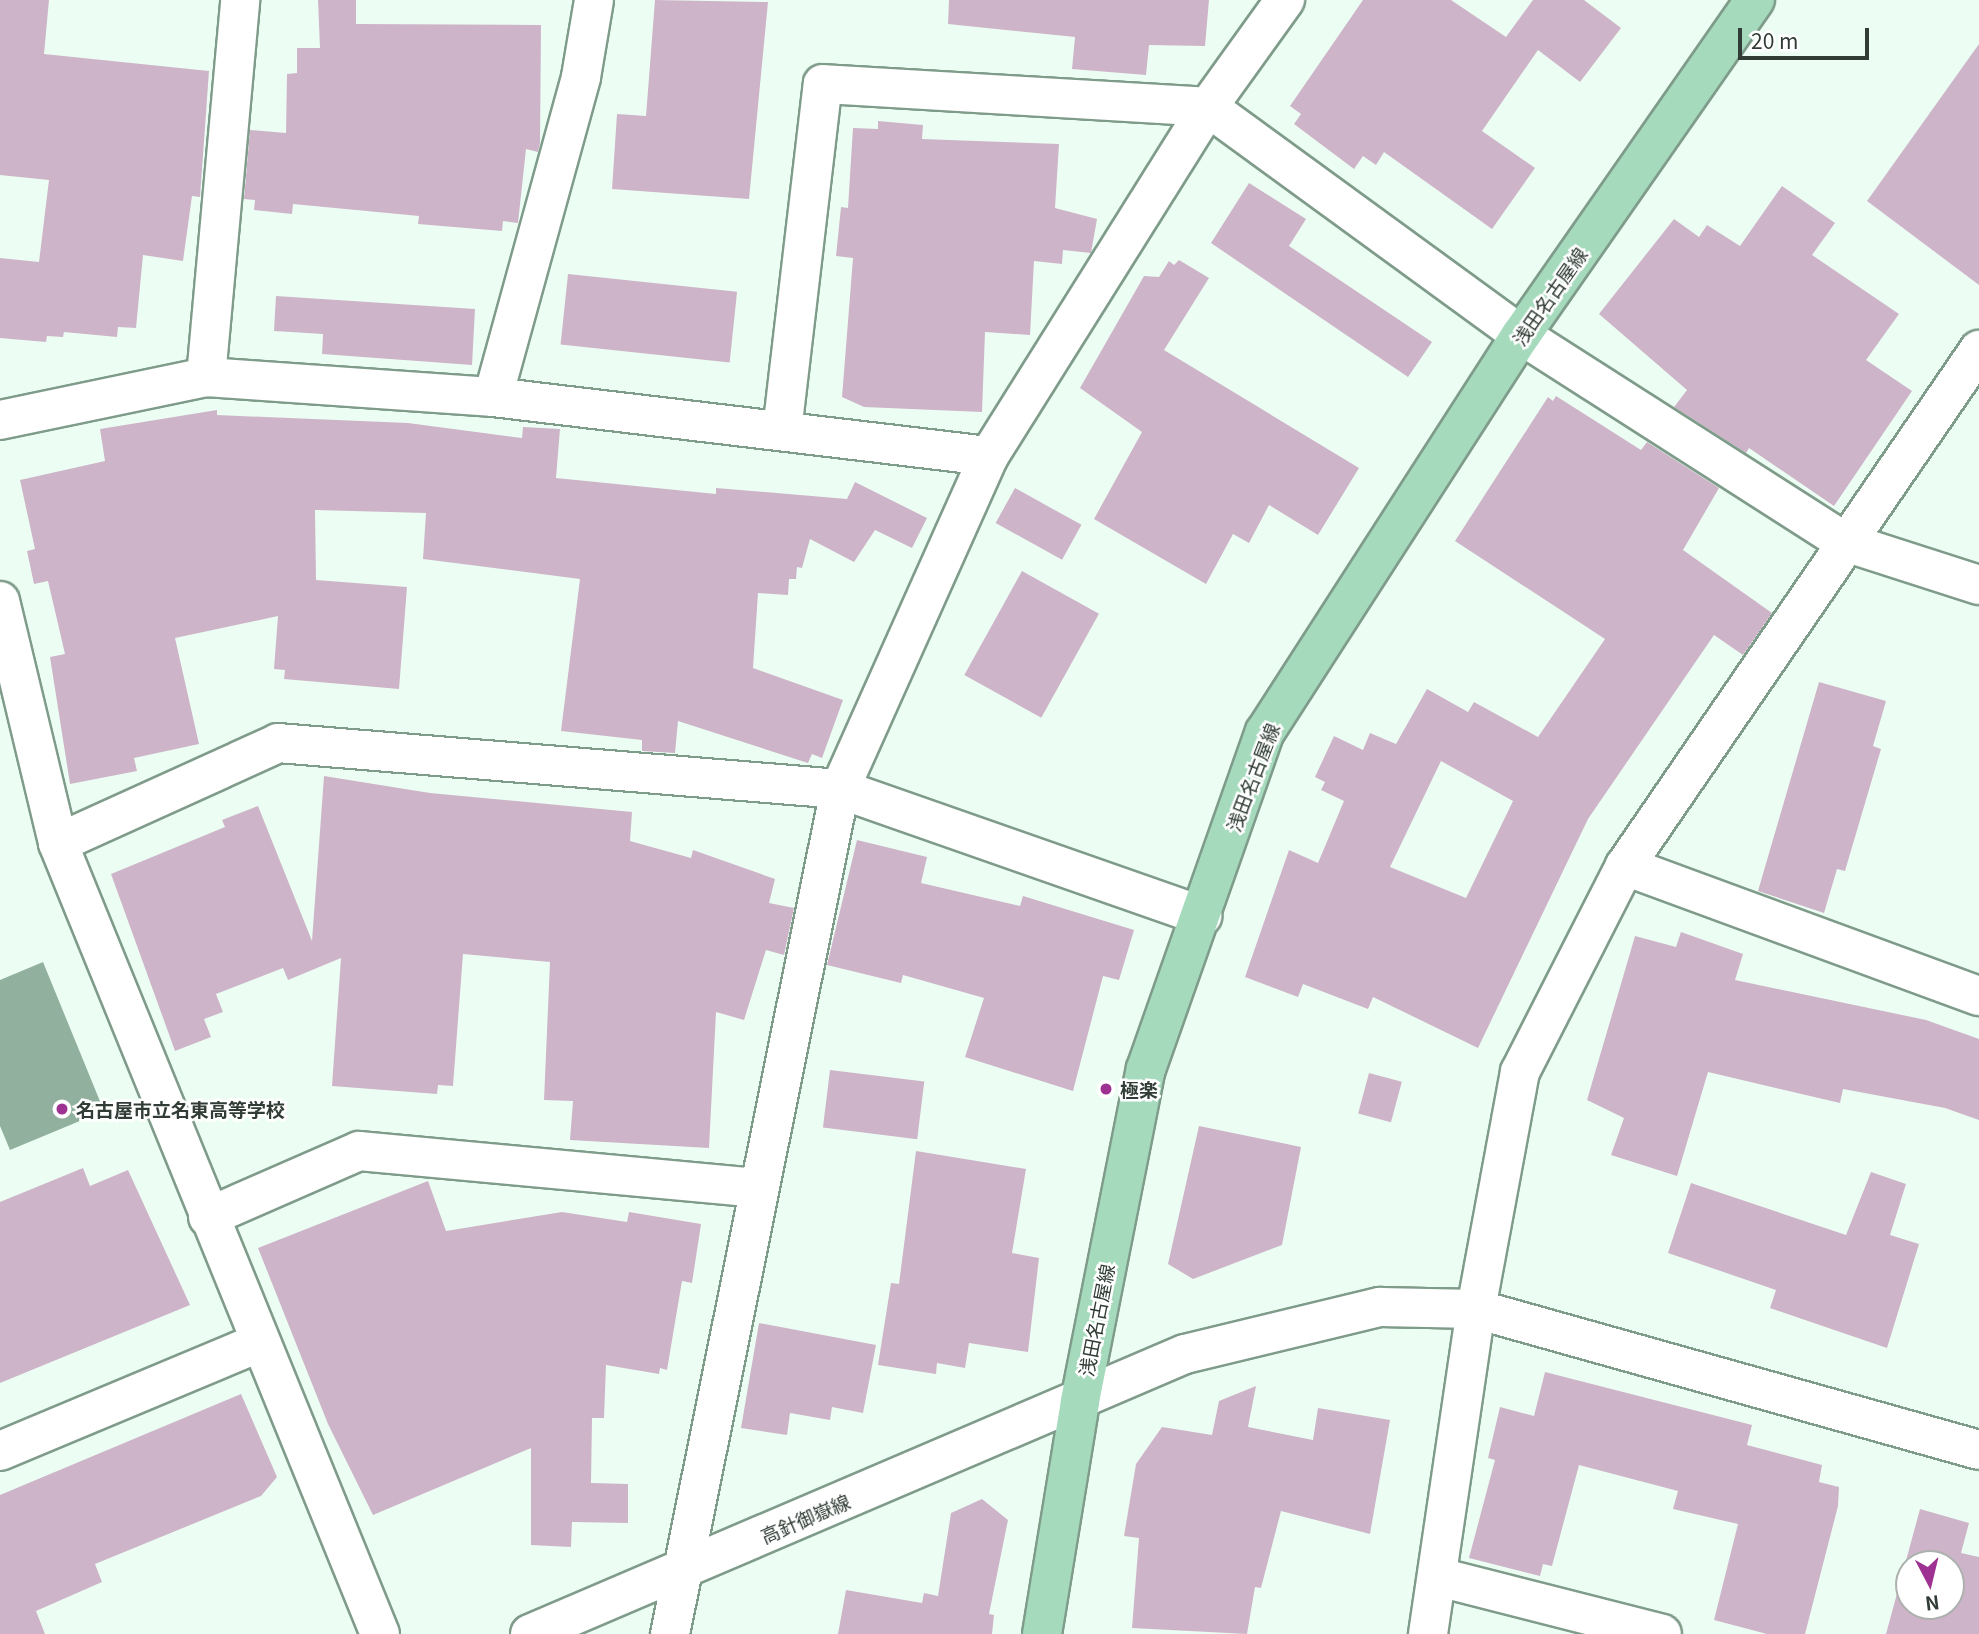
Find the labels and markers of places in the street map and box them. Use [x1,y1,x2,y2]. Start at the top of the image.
place label: 極楽 [1120,1078,1158,1100]
marker: 極楽 [1098,1081,1114,1097]
place label: 名古屋市立名東高等学校 [76,1098,285,1120]
marker: 名古屋市立名東高等学校 [54,1101,70,1117]

